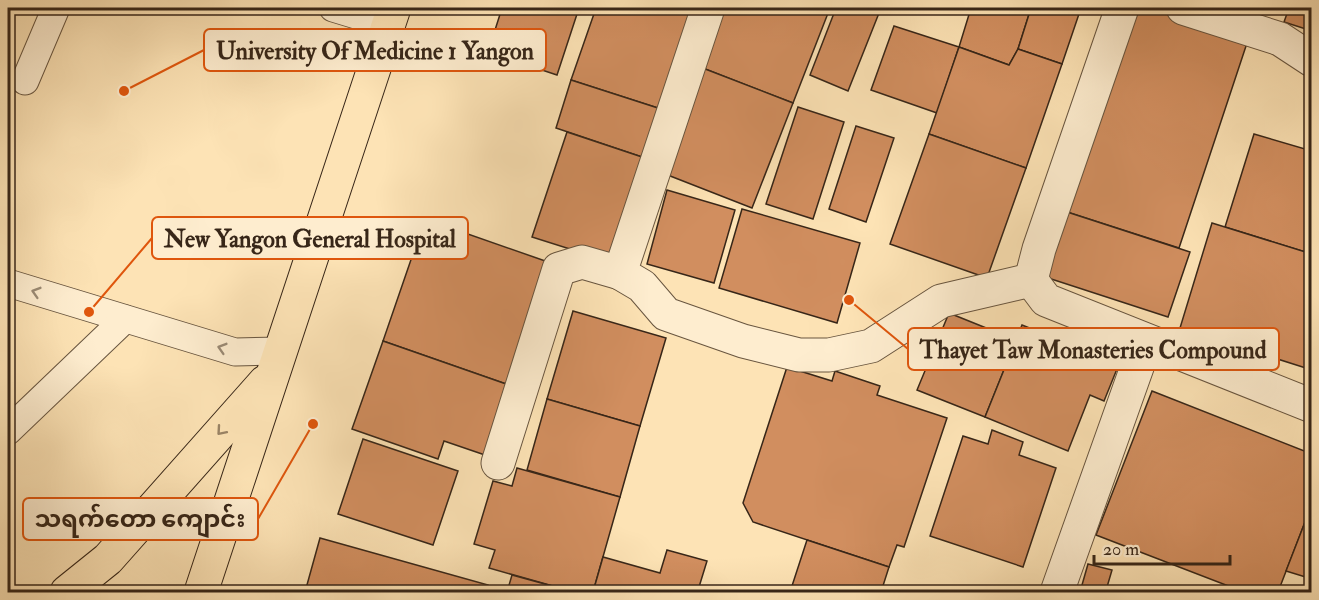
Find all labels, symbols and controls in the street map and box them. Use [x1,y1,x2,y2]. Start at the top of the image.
callout: University Of Medicine 1 Yangon [204,29,546,71]
text: University Of Medicine 1 Yangon [216,36,535,67]
callout: New Yangon General Hospital [152,217,468,259]
text: New Yangon General Hospital [163,224,457,255]
one-way arrow [31,287,42,299]
callout: Thayet Taw Monasteries Compound [908,328,1279,370]
text: Thayet Taw Monasteries Compound [919,335,1267,366]
one-way arrow [217,343,228,355]
one-way arrow [217,424,228,435]
callout: သရက်တော ကျောင်း [23,498,258,540]
text: သရက်တော ကျောင်း [35,503,245,539]
scale bar [1094,528,1230,566]
text: 20 m [1103,538,1139,561]

